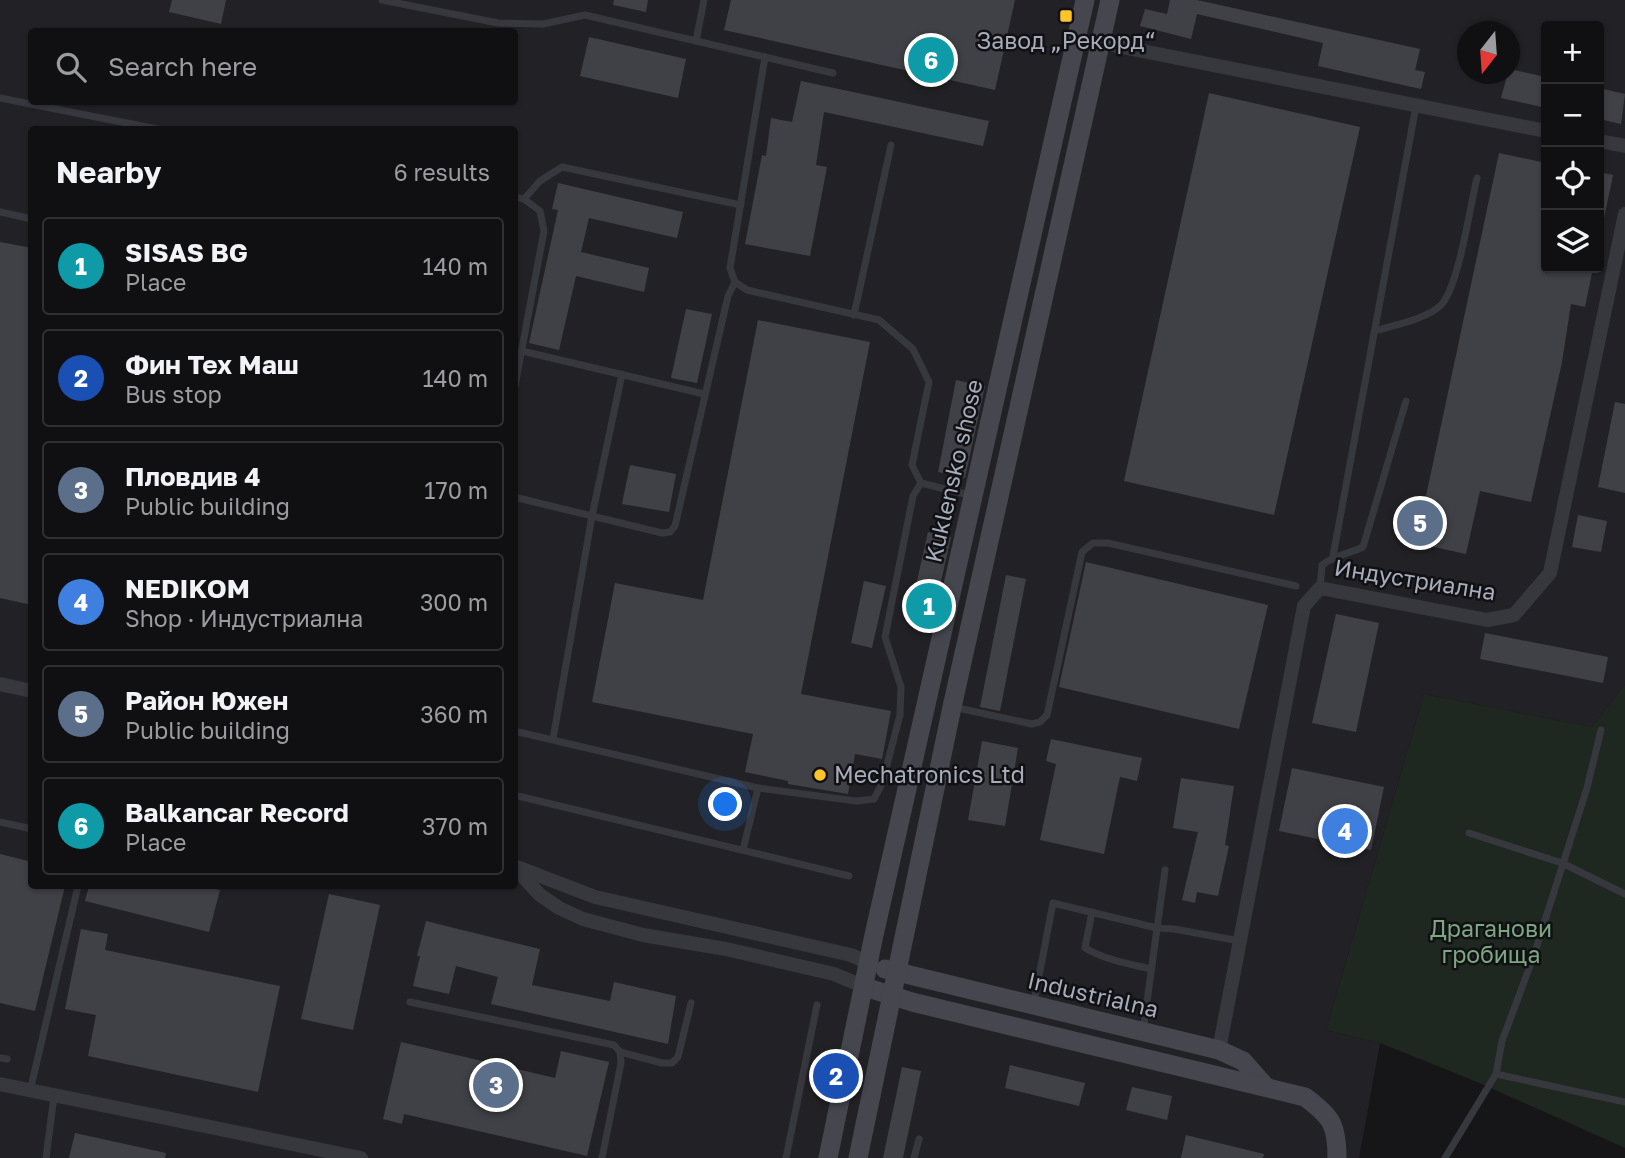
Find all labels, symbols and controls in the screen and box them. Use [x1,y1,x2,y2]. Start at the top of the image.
marker: Завод „Рекорд“ [1058,8,1074,24]
north arrow [1457,21,1520,84]
map controls [1541,21,1604,273]
button: + [1541,21,1604,84]
place label: Завод „Рекорд“ [977,26,1155,54]
search box [28,28,518,105]
pin: 6 [908,34,954,86]
icon: search [52,48,90,86]
text: Search here [108,51,257,82]
button: − [1541,84,1604,147]
button: locate [1541,147,1604,210]
text: Nearby [56,154,161,190]
text: 6 results [394,158,490,186]
button: layers [1541,210,1604,273]
text: SISAS BG [125,237,248,268]
text: 1 [75,252,87,280]
text: 140 m [422,252,488,280]
text: Place [125,268,186,296]
text: Фин Тех Маш [125,349,299,380]
text: 2 [74,364,88,392]
text: 140 m [422,364,488,392]
street label: Kuklensko shose [918,377,988,565]
text: Bus stop [125,380,222,408]
text: Пловдив 4 [125,461,261,492]
text: 3 [74,476,88,504]
text: 170 m [424,476,488,504]
text: Public building [125,492,290,520]
pin: 5 [1397,497,1443,549]
street label: Индустриална [1332,552,1498,606]
text: NEDIKOM [125,573,250,604]
pin: 1 [906,580,952,632]
text: 4 [74,588,88,616]
text: 300 m [420,588,488,616]
text: Shop · Индустриална [125,604,363,632]
text: Район Южен [125,685,288,716]
text: 5 [74,700,88,728]
text: 360 m [420,700,488,728]
text: Public building [125,716,290,744]
place label: Mechatronics Ltd [834,760,1025,788]
marker: Mechatronics Ltd [812,767,828,783]
your location [708,787,742,821]
text: Balkancar Record [125,797,349,828]
pin: 4 [1322,805,1368,857]
text: 6 [74,812,88,840]
text: 370 m [422,812,488,840]
text: Place [125,828,186,856]
park label: Драганови гробища [1430,914,1552,968]
street label: Industrialna [1025,965,1161,1023]
pin: 2 [813,1050,859,1102]
pin: 3 [473,1059,519,1111]

